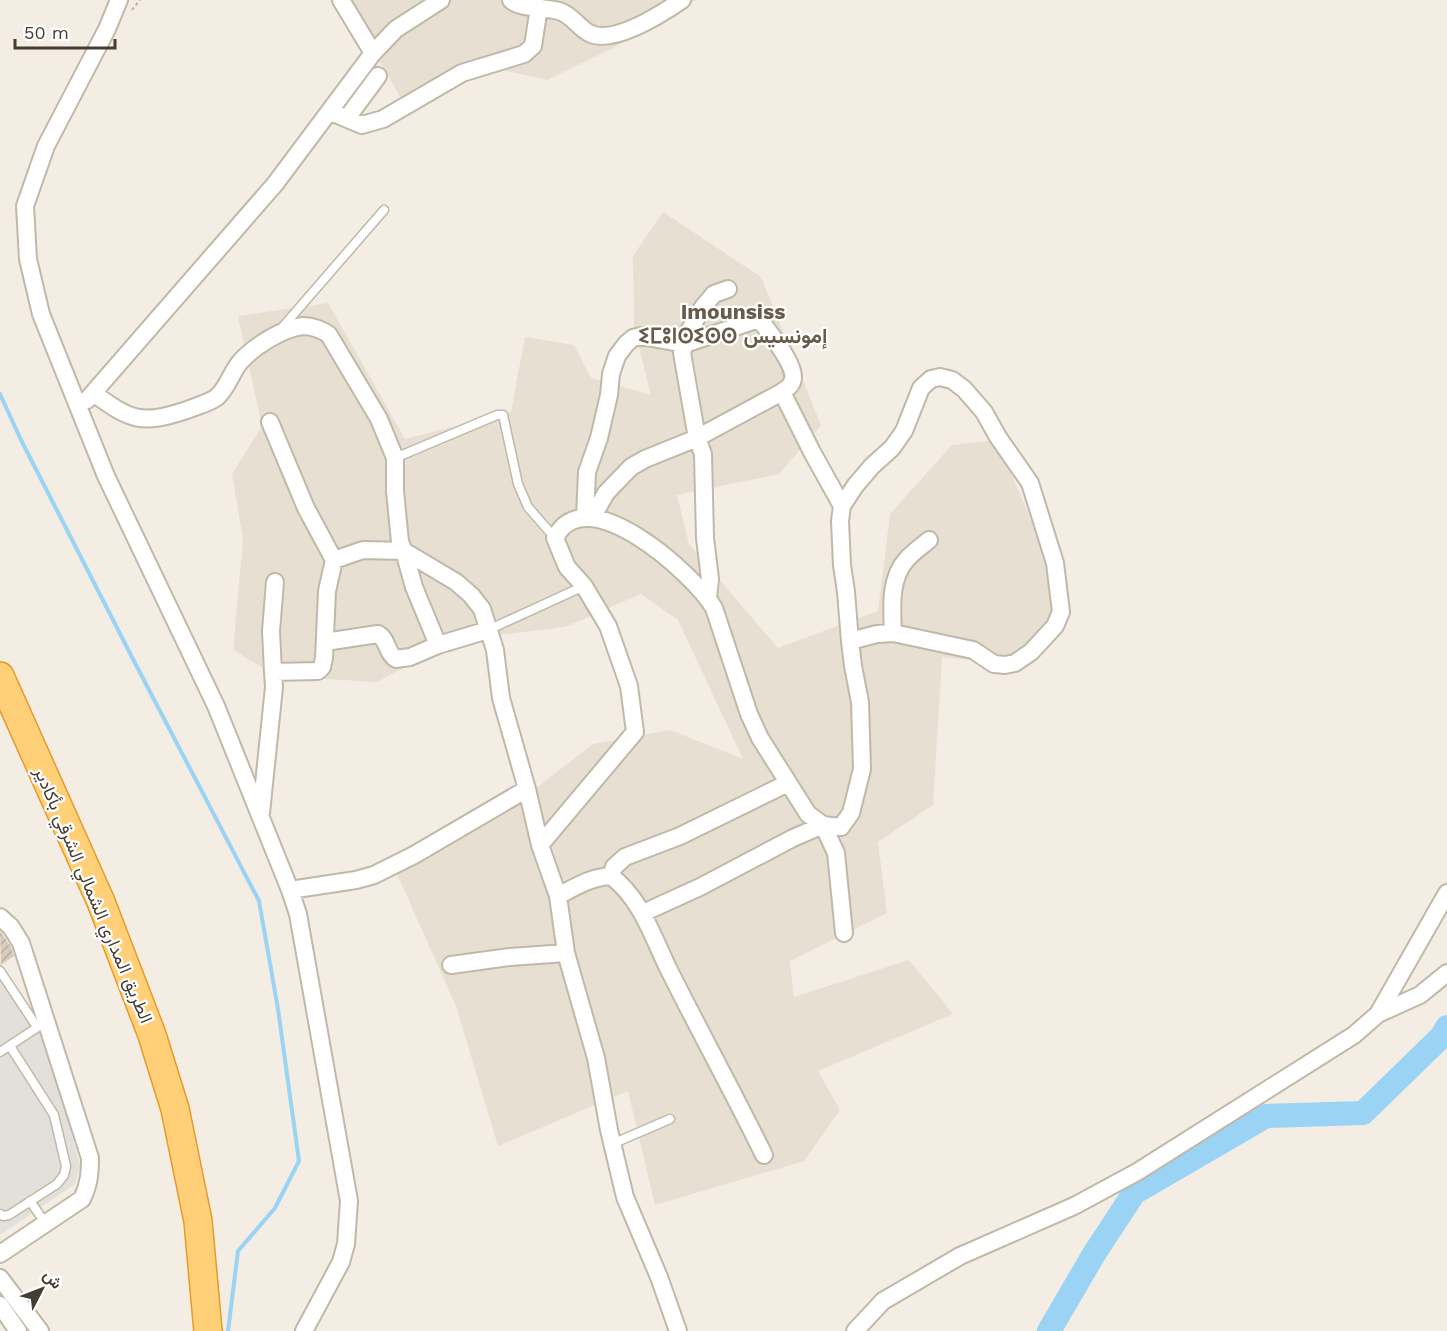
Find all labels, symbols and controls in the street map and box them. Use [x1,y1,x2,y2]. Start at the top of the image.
scale bar [15,12,116,50]
text: 50 m [24,22,69,43]
district label: Imounsiss ⵉⵎⵓⵏⵙⵉⵙⵙ إمونسيس [639,299,827,350]
street label: الطريق المداري الشمالي الشرقي بأكادير [25,763,158,1028]
north arrow [12,1259,72,1319]
text: ش [39,1266,66,1293]

